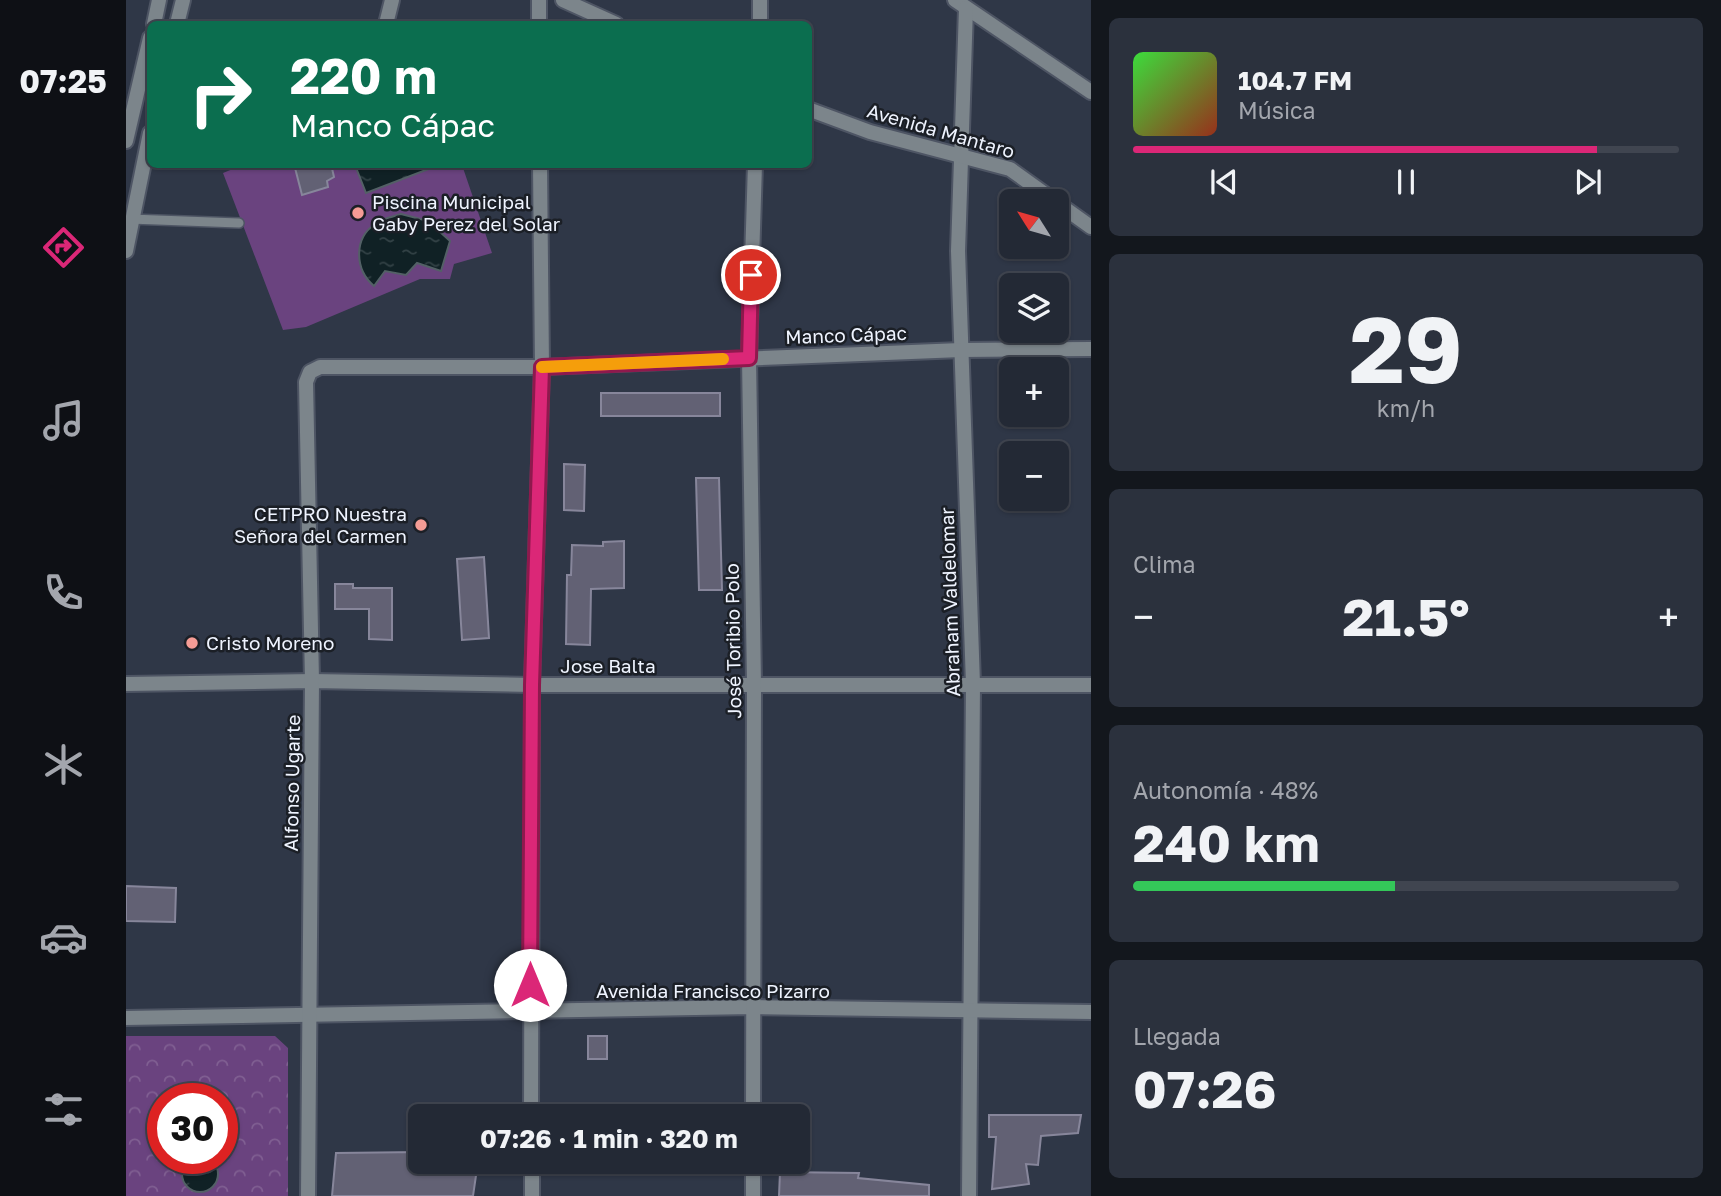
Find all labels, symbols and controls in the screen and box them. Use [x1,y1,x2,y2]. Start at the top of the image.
text: 220 m [290,46,437,105]
icon: right [175,49,266,140]
text: 07:25 [19,62,107,100]
text: 104.7 FM [1238,65,1352,96]
text: Música [1238,96,1316,124]
street label: Avenida Mantaro [865,98,1018,163]
text: Manco Cápac [290,106,495,144]
icon: previous [1205,163,1243,201]
icon: pause [1387,163,1425,201]
icon: next [1569,163,1607,201]
north arrow [999,189,1069,259]
map controls [999,189,1069,511]
place label: Piscina Municipal Gaby Perez del Solar [372,190,561,235]
marker: Piscina Municipal Gaby Perez del Solar [350,205,366,221]
icon: directions [39,223,88,272]
pin [721,245,781,305]
icon: arrive [732,256,770,294]
button: layers [999,273,1069,343]
text: 29 [1349,294,1463,403]
street label: Manco Cápac [785,321,907,348]
button: + [999,357,1069,427]
text: km/h [1377,394,1435,422]
icon: music [39,396,88,445]
button: − [999,441,1069,511]
place label: CETPRO Nuestra Señora del Carmen [234,502,407,547]
street label: Abraham Valdelomar [935,506,964,697]
marker: CETPRO Nuestra Señora del Carmen [413,517,429,533]
text: Clima [1133,550,1196,578]
street label: José Toribio Polo [720,563,745,719]
icon: phone [39,568,88,617]
text: 21.5° [1342,585,1470,647]
text: − [1133,594,1154,639]
text: + [1658,594,1679,639]
place label: Cristo Moreno [206,631,334,654]
marker: Cristo Moreno [184,635,200,651]
street label: Jose Balta [560,654,656,677]
street label: Alfonso Ugarte [279,714,304,852]
icon: climate [39,740,88,789]
text: Autonomía · 48% [1133,776,1318,804]
text: 240 km [1133,811,1320,873]
icon: car [39,913,88,962]
position arrow [493,948,567,1022]
street label: Avenida Francisco Pizarro [596,979,830,1002]
text: Llegada [1133,1022,1221,1050]
text: 07:26 [1133,1057,1277,1119]
speed limit sign: 30 [147,1083,238,1174]
icon: filters [39,1085,88,1134]
text: 07:26 · 1 min · 320 m [480,1123,738,1154]

